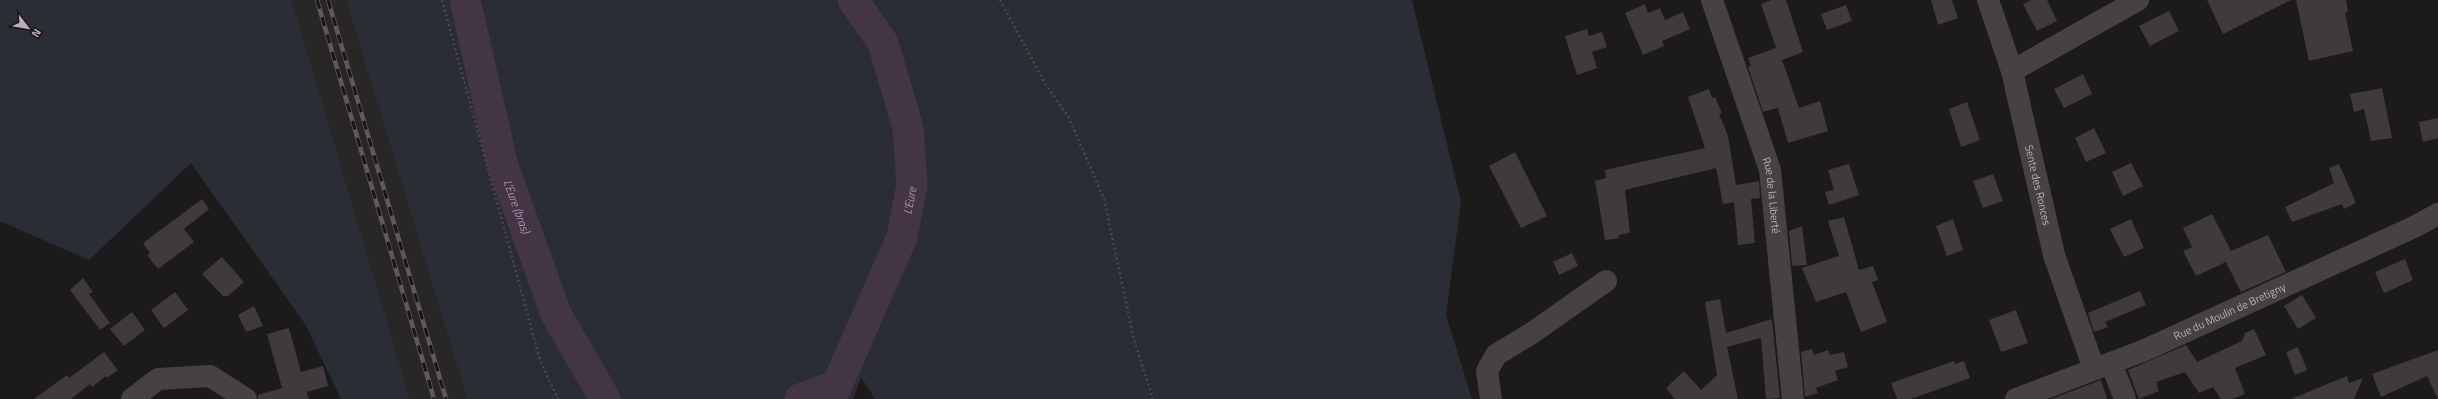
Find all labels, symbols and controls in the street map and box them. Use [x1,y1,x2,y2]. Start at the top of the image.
north arrow [8,8,48,48]
text: N [28,26,45,41]
street label: Sente des Ronces [2021,143,2055,227]
street label: Rue de la Liberté [1758,155,1784,235]
water label: L'Eure (bras) [499,177,536,237]
water label: L'Eure [897,184,921,216]
street label: Rue du Moulin de Bretigny [2171,278,2289,344]

